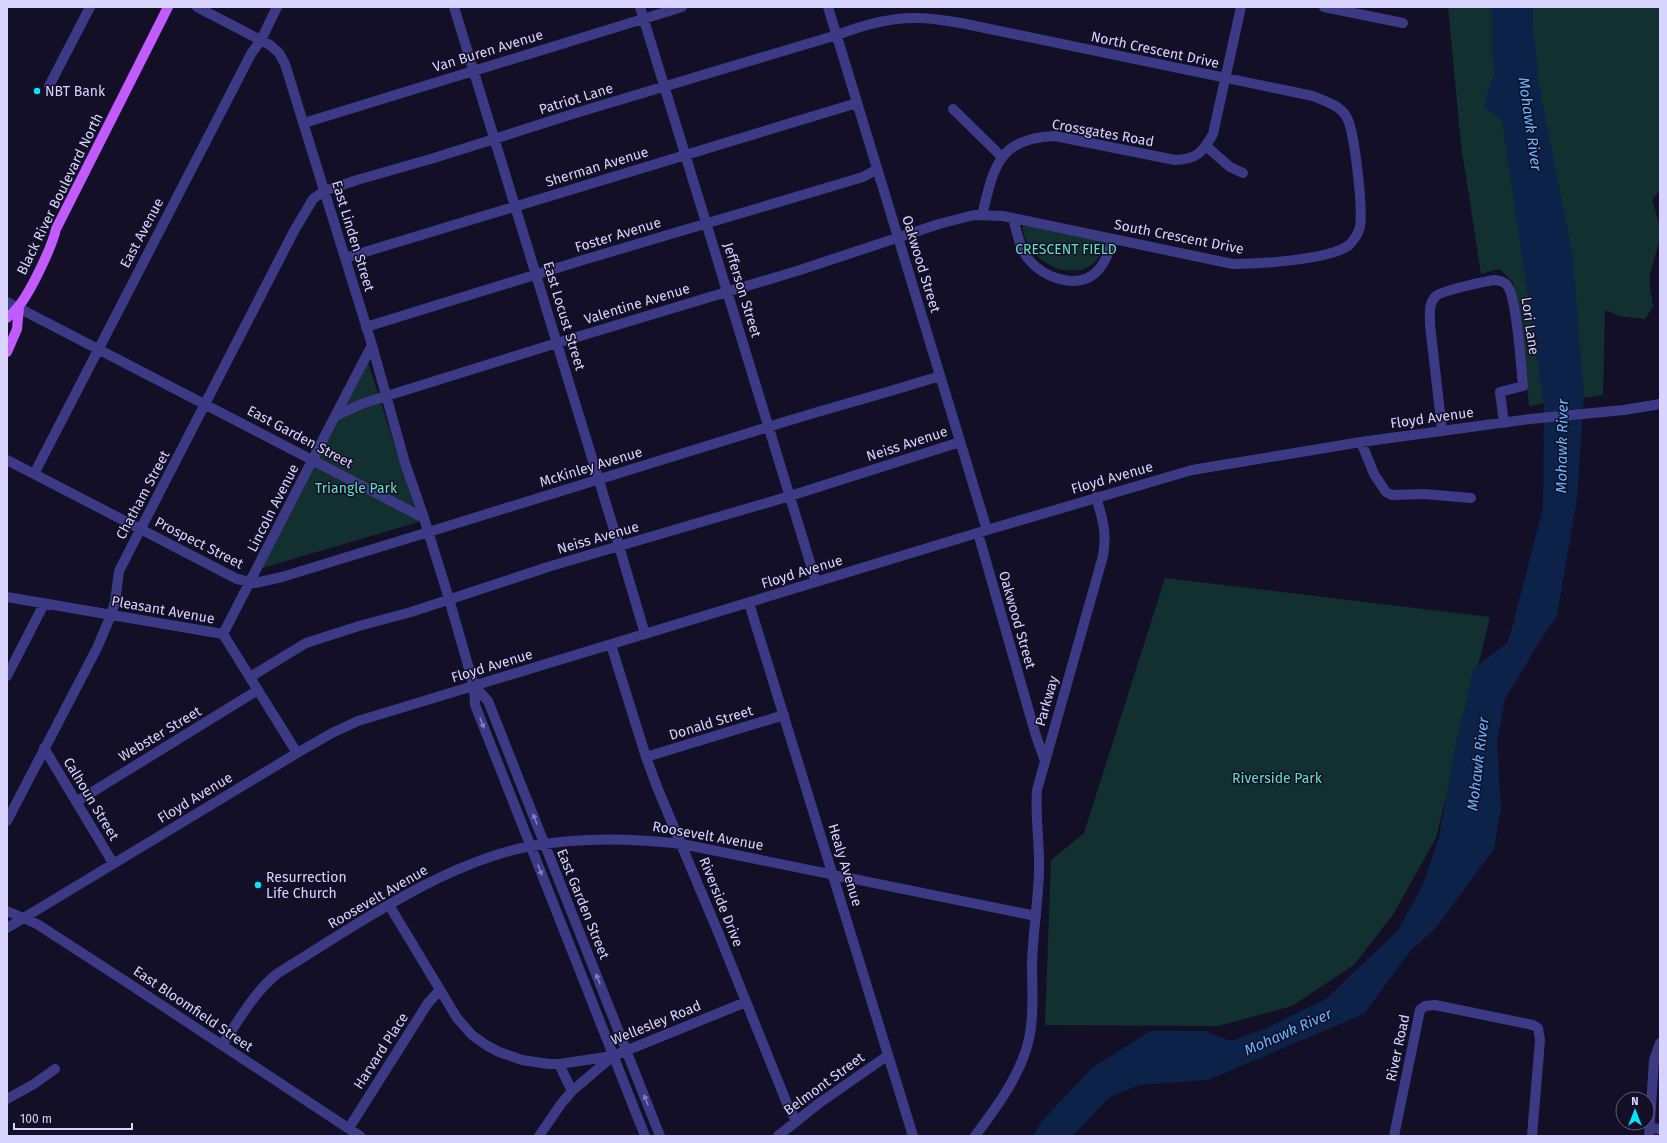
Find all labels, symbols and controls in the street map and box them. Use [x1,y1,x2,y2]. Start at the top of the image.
street label: Van Buren Avenue [431,26,545,76]
street label: North Crescent Drive [1089,28,1221,72]
water label: Mohawk River [1515,76,1546,173]
street label: Patriot Lane [537,80,615,118]
place label: NBT Bank [45,83,106,100]
marker: NBT Bank [32,86,42,96]
street label: Black River Boulevard North [13,110,107,278]
street label: Crossgates Road [1051,116,1155,150]
street label: Sherman Avenue [543,143,651,191]
street label: East Linden Street [328,178,378,294]
street label: East Avenue [117,195,167,271]
street label: Oakwood Street [898,213,944,316]
street label: Foster Avenue [573,214,663,256]
street label: South Crescent Drive [1113,216,1245,258]
street label: Jefferson Street [719,240,765,341]
park label: CRESCENT FIELD [1015,241,1117,258]
street label: East Locust Street [539,260,589,373]
street label: Valentine Avenue [582,280,692,328]
street label: Lori Lane [1518,296,1542,356]
water label: Mohawk River [1552,398,1572,493]
street label: East Garden Street [244,402,357,473]
street label: Floyd Avenue [1389,404,1475,432]
street label: Neiss Avenue [864,423,950,465]
street label: McKinley Avenue [538,443,644,491]
street label: Chatham Street [112,447,174,542]
street label: Floyd Avenue [1069,458,1155,498]
street label: Lincoln Avenue [244,461,302,555]
park label: Triangle Park [315,480,398,497]
street label: Prospect Street [152,513,247,573]
street label: Neiss Avenue [555,518,641,558]
street label: Floyd Avenue [759,552,845,592]
street label: Oakwood Street [995,569,1039,672]
street label: Pleasant Avenue [110,593,216,627]
street label: Floyd Avenue [449,646,535,686]
street label: Parkway [1032,674,1062,728]
street label: Webster Street [116,702,205,765]
street label: Donald Street [667,702,756,744]
water label: Mohawk River [1463,715,1493,812]
one-way arrow [480,718,486,730]
street label: Calhoun Street [60,754,123,844]
street label: Floyd Avenue [155,769,235,827]
park label: Riverside Park [1232,770,1323,787]
one-way arrow [531,813,537,825]
street label: Roosevelt Avenue [651,818,765,854]
street label: Healy Avenue [824,822,866,908]
street label: East Garden Street [553,846,613,962]
street label: Riverside Drive [695,855,747,949]
street label: Roosevelt Avenue [325,862,431,932]
one-way arrow [537,865,543,877]
place label: Resurrection Life Church [266,869,347,902]
marker: Resurrection Life Church [253,880,263,890]
street label: East Bloomfield Street [130,963,257,1056]
one-way arrow [595,973,601,984]
street label: Wellesley Road [608,997,704,1049]
water label: Mohawk River [1241,1004,1336,1059]
street label: Harvard Place [350,1010,412,1092]
street label: River Road [1383,1013,1413,1083]
street label: Belmont Street [780,1049,868,1119]
north arrow [1615,1091,1655,1131]
one-way arrow [643,1094,649,1105]
text: N [1631,1095,1639,1108]
scale bar [14,1105,132,1131]
text: 100 m [20,1112,52,1126]

